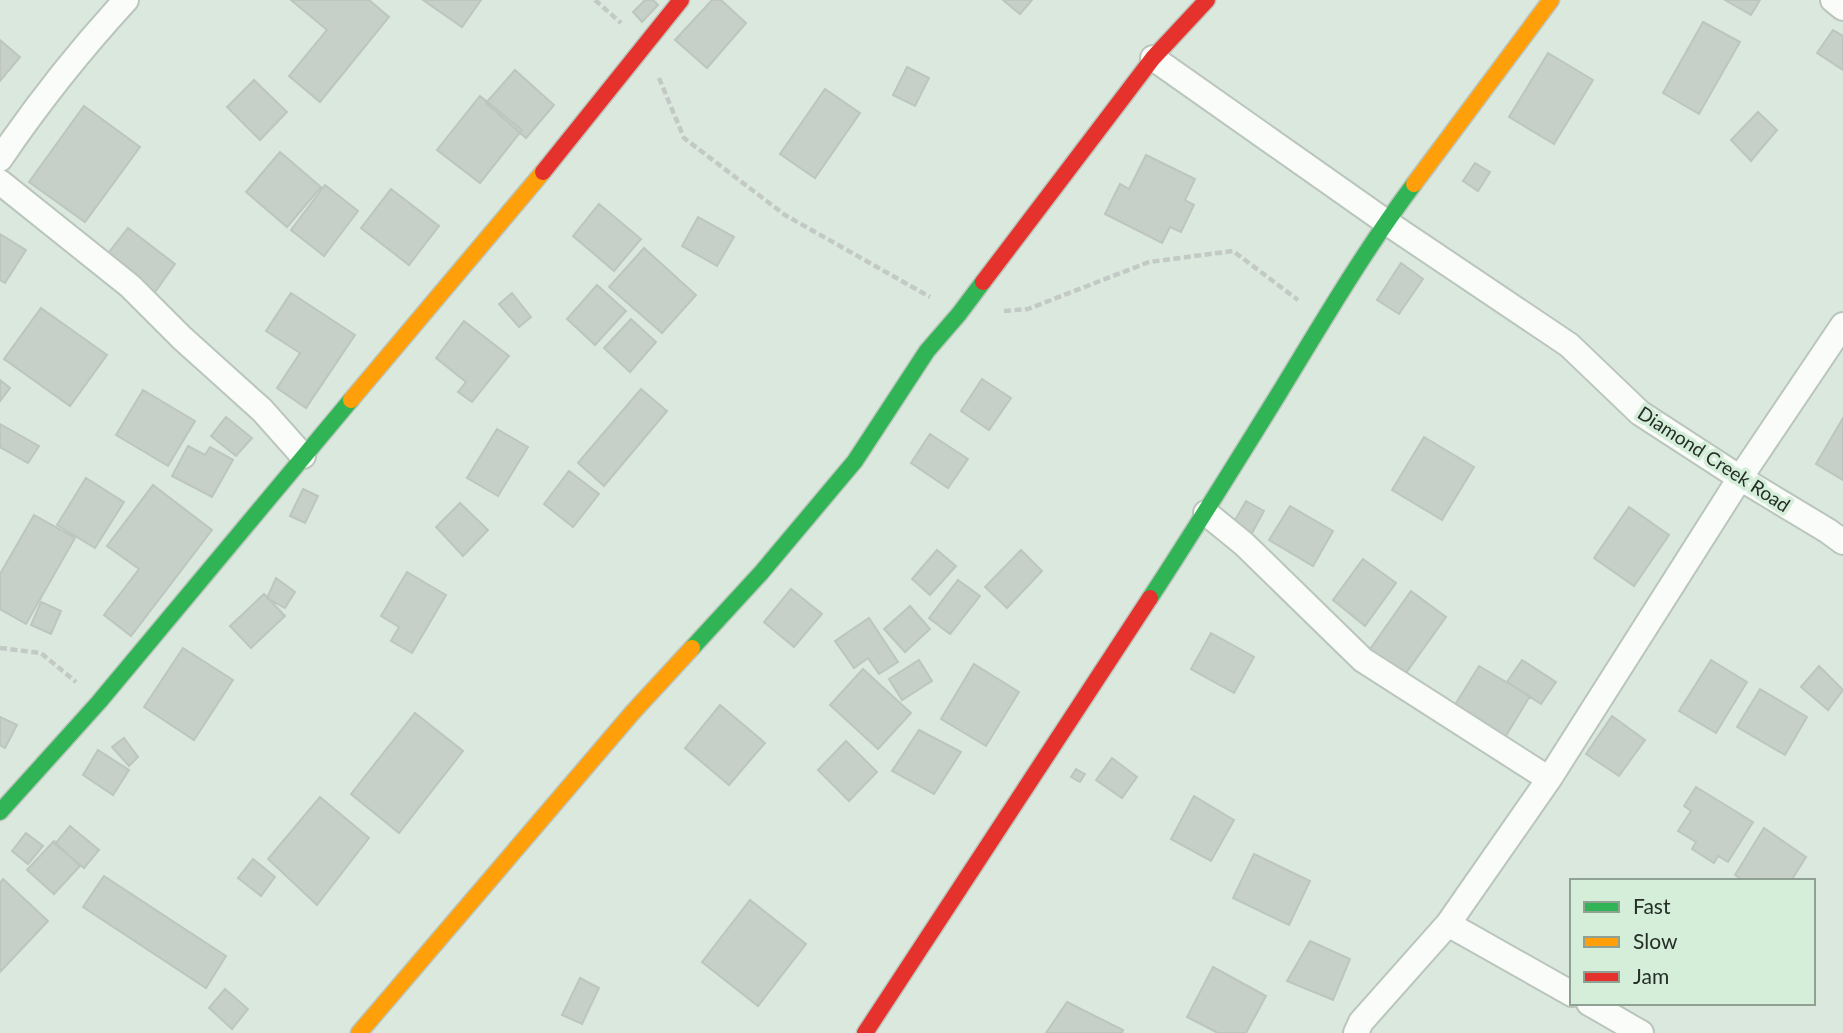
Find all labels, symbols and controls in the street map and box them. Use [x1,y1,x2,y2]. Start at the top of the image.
street label: Diamond Creek Road [1634,401,1795,516]
legend [1570,879,1815,1005]
text: Fast [1633,893,1671,918]
text: Slow [1633,928,1678,953]
text: Jam [1633,963,1669,988]

